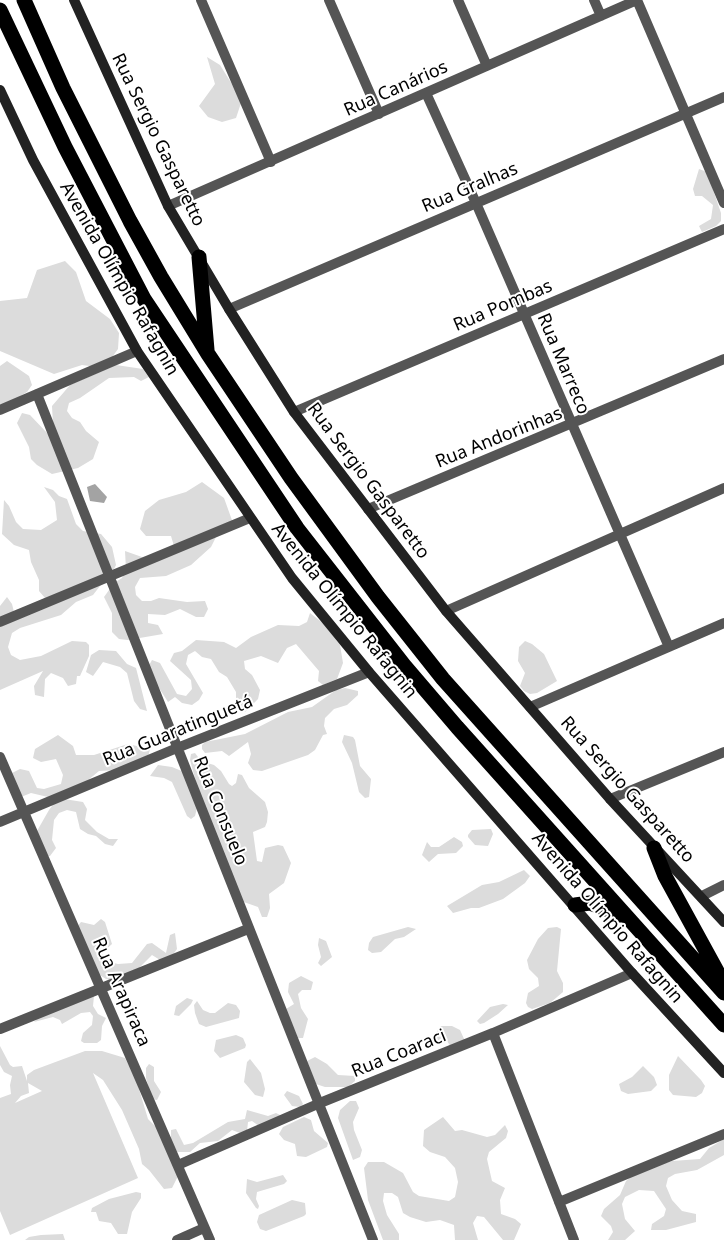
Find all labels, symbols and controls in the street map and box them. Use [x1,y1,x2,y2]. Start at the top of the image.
street label: Rua Sergio Gasparetto [107,50,209,230]
street label: Rua Canários [341,56,451,122]
street label: Rua Gralhas [419,158,521,218]
street label: Avenida Olímpio Rafagnin [55,179,183,379]
street label: Rua Pombas [450,275,556,337]
street label: Rua Marreco [532,310,594,418]
street label: Rua Sergio Gasparetto [302,399,434,563]
street label: Rua Andorinhas [432,403,566,473]
street label: Avenida Olímpio Rafagnin [267,519,421,703]
street label: Rua Guaratinguetá [100,691,256,771]
street label: Rua Sergio Gasparetto [555,712,699,868]
street label: Rua Consuelo [188,753,252,869]
street label: Avenida Olímpio Rafagnin [527,828,687,1008]
street label: Rua Arapiraca [87,934,155,1050]
street label: Rua Coaraci [349,1025,449,1083]

